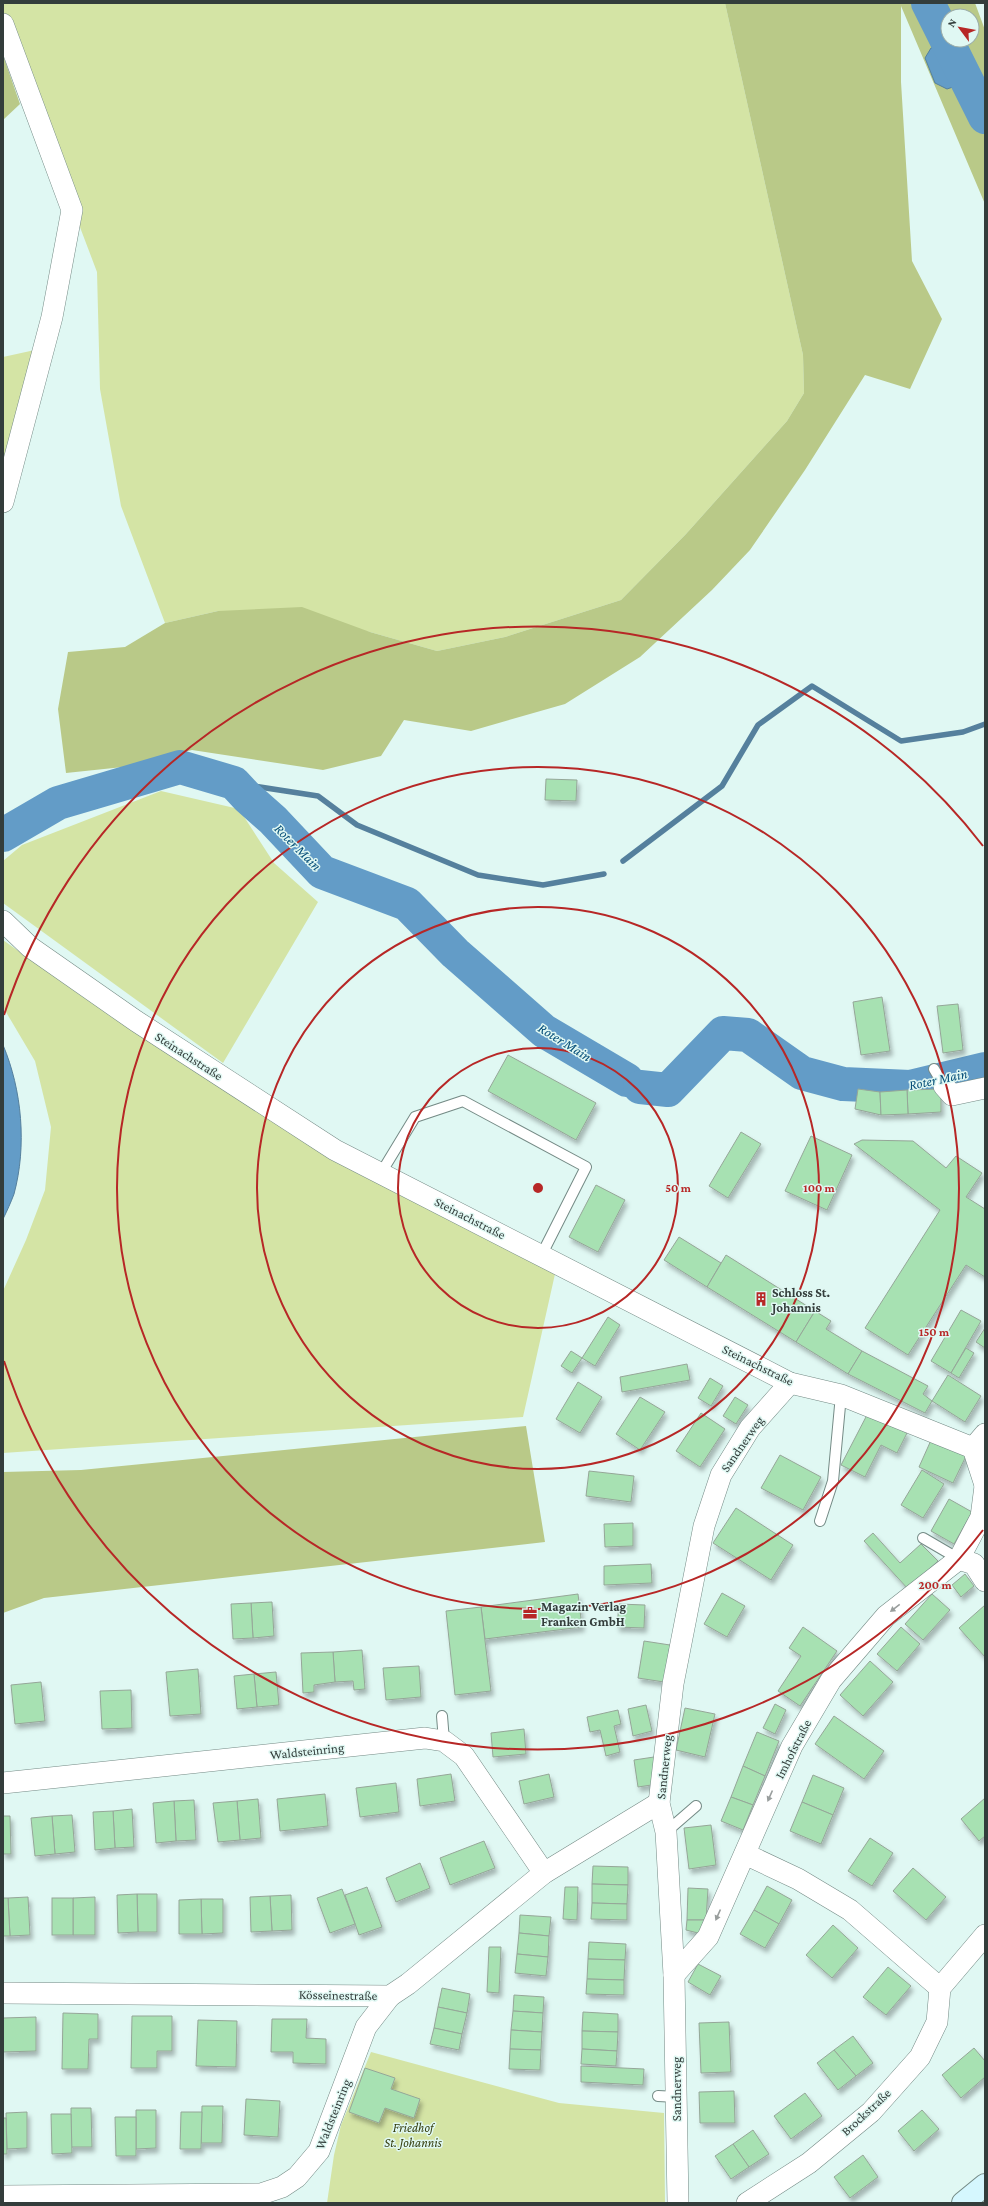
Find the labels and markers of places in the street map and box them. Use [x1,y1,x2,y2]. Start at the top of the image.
centre of rings [531,1181,545,1195]
place label: Schloss St. Johannis [770,1285,831,1315]
building icon: Schloss St. Johannis [753,1291,769,1307]
place label: Magazin Verlag Franken GmbH [541,1599,627,1629]
office icon: Magazin Verlag Franken GmbH [522,1605,538,1621]

